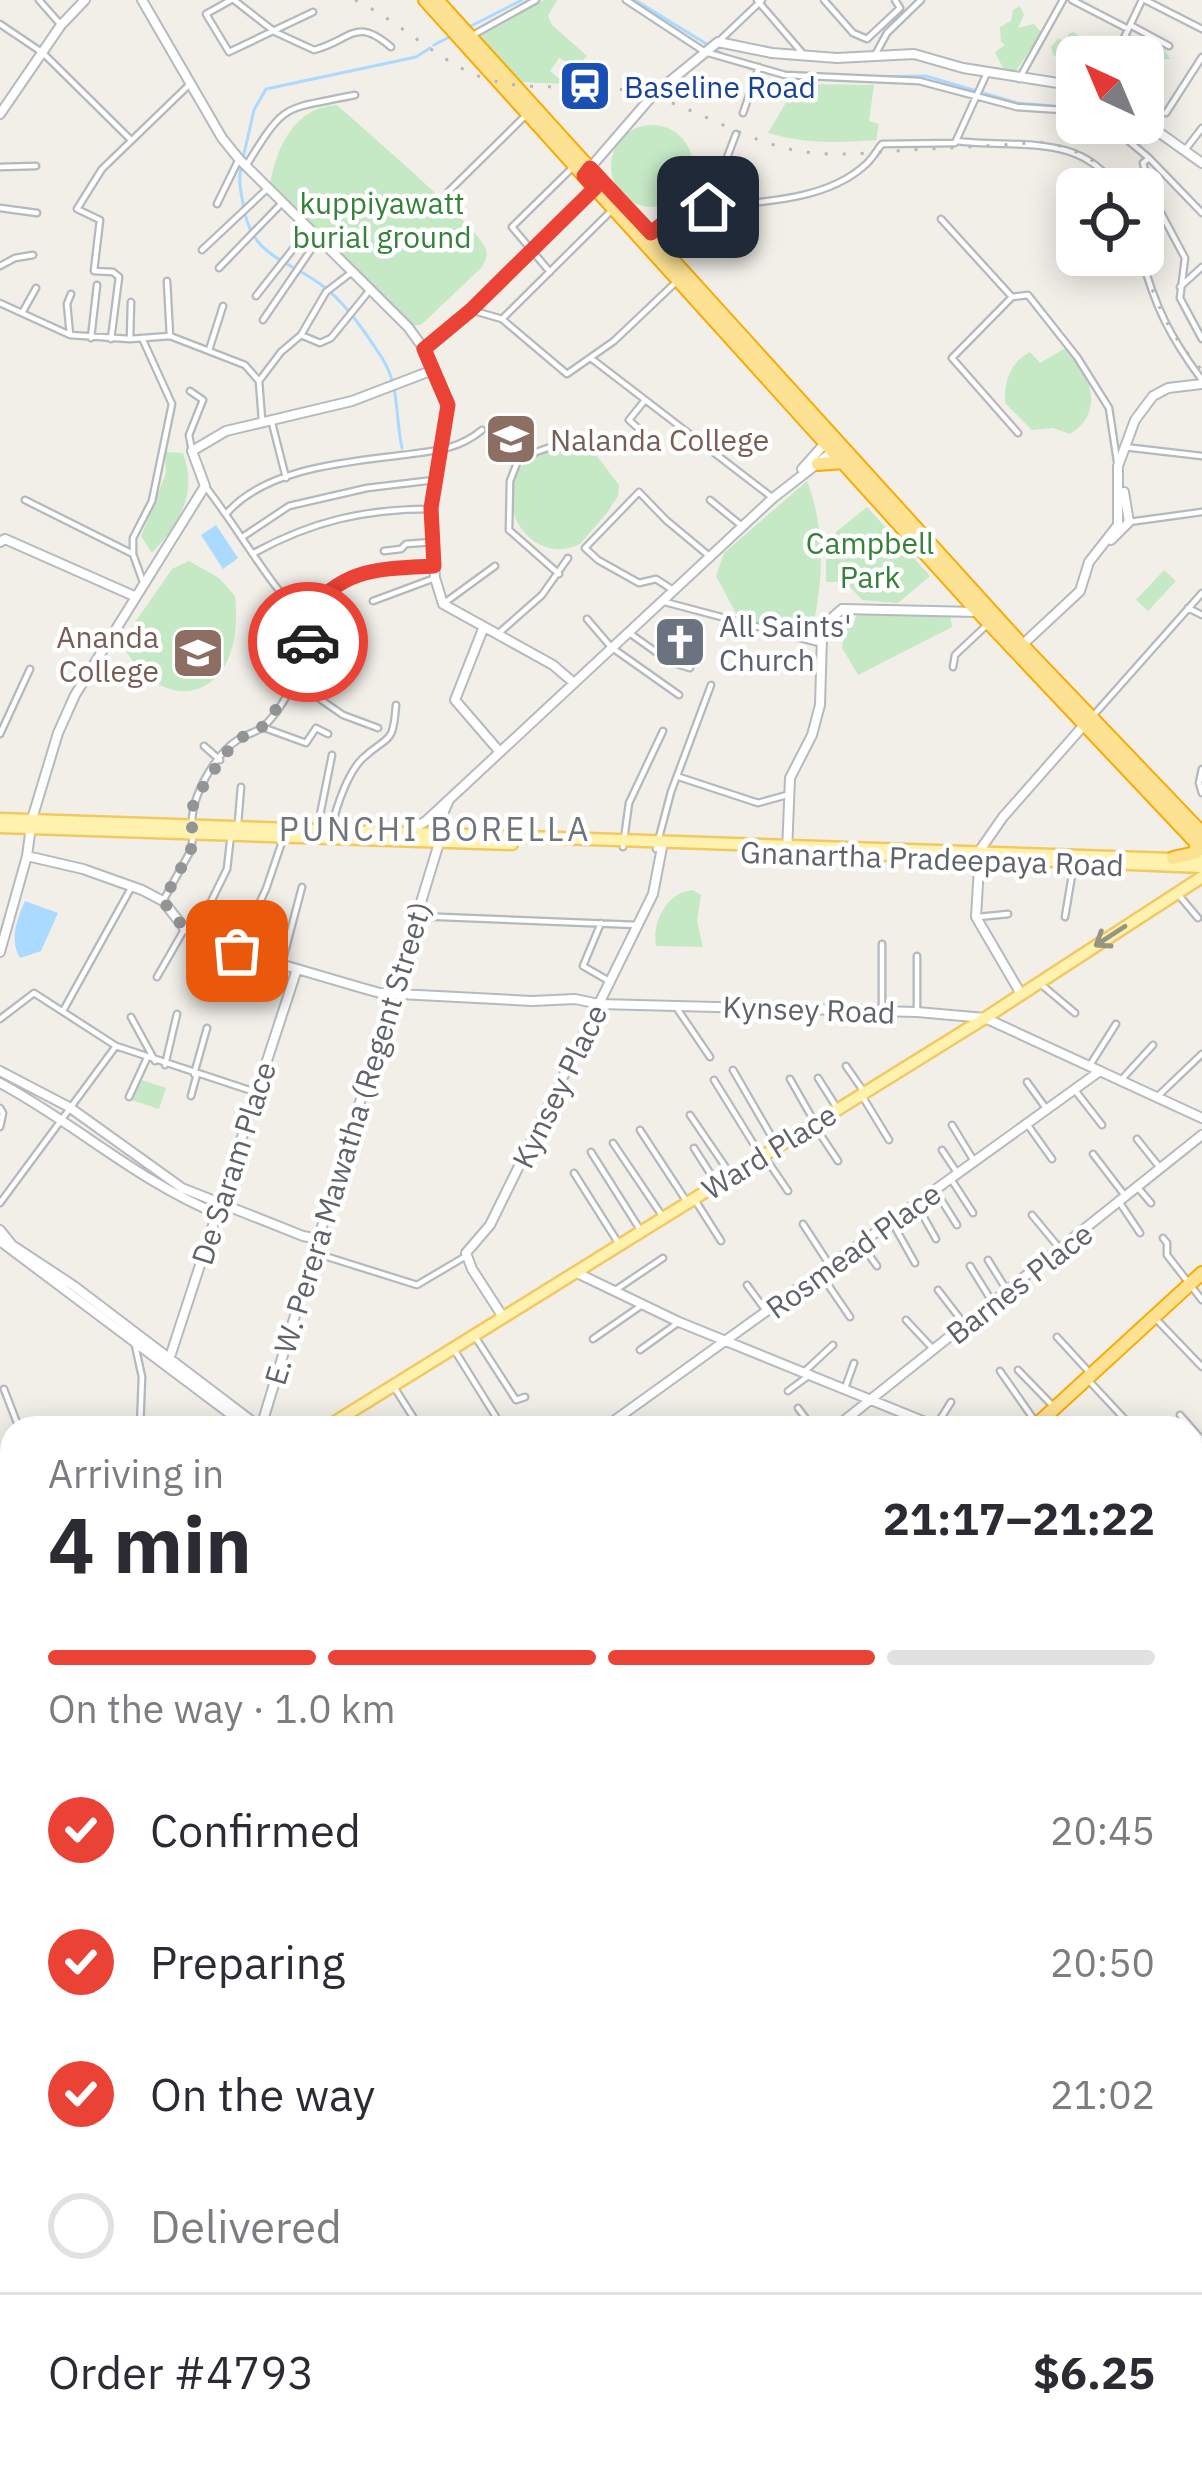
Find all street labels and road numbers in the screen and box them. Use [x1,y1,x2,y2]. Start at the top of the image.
street label: Gnanartha Pradeepaya Road [740,832,1124,884]
street label: E. W. Perera Mawatha (Regent Street) [255,897,439,1389]
street label: Kynsey Road [722,986,896,1032]
street label: Kynsey Place [503,998,615,1174]
street label: De Saram Place [182,1057,284,1269]
street label: Ward Place [694,1094,844,1208]
street label: Rosmead Place [758,1173,948,1327]
street label: Barnes Place [938,1214,1100,1352]

